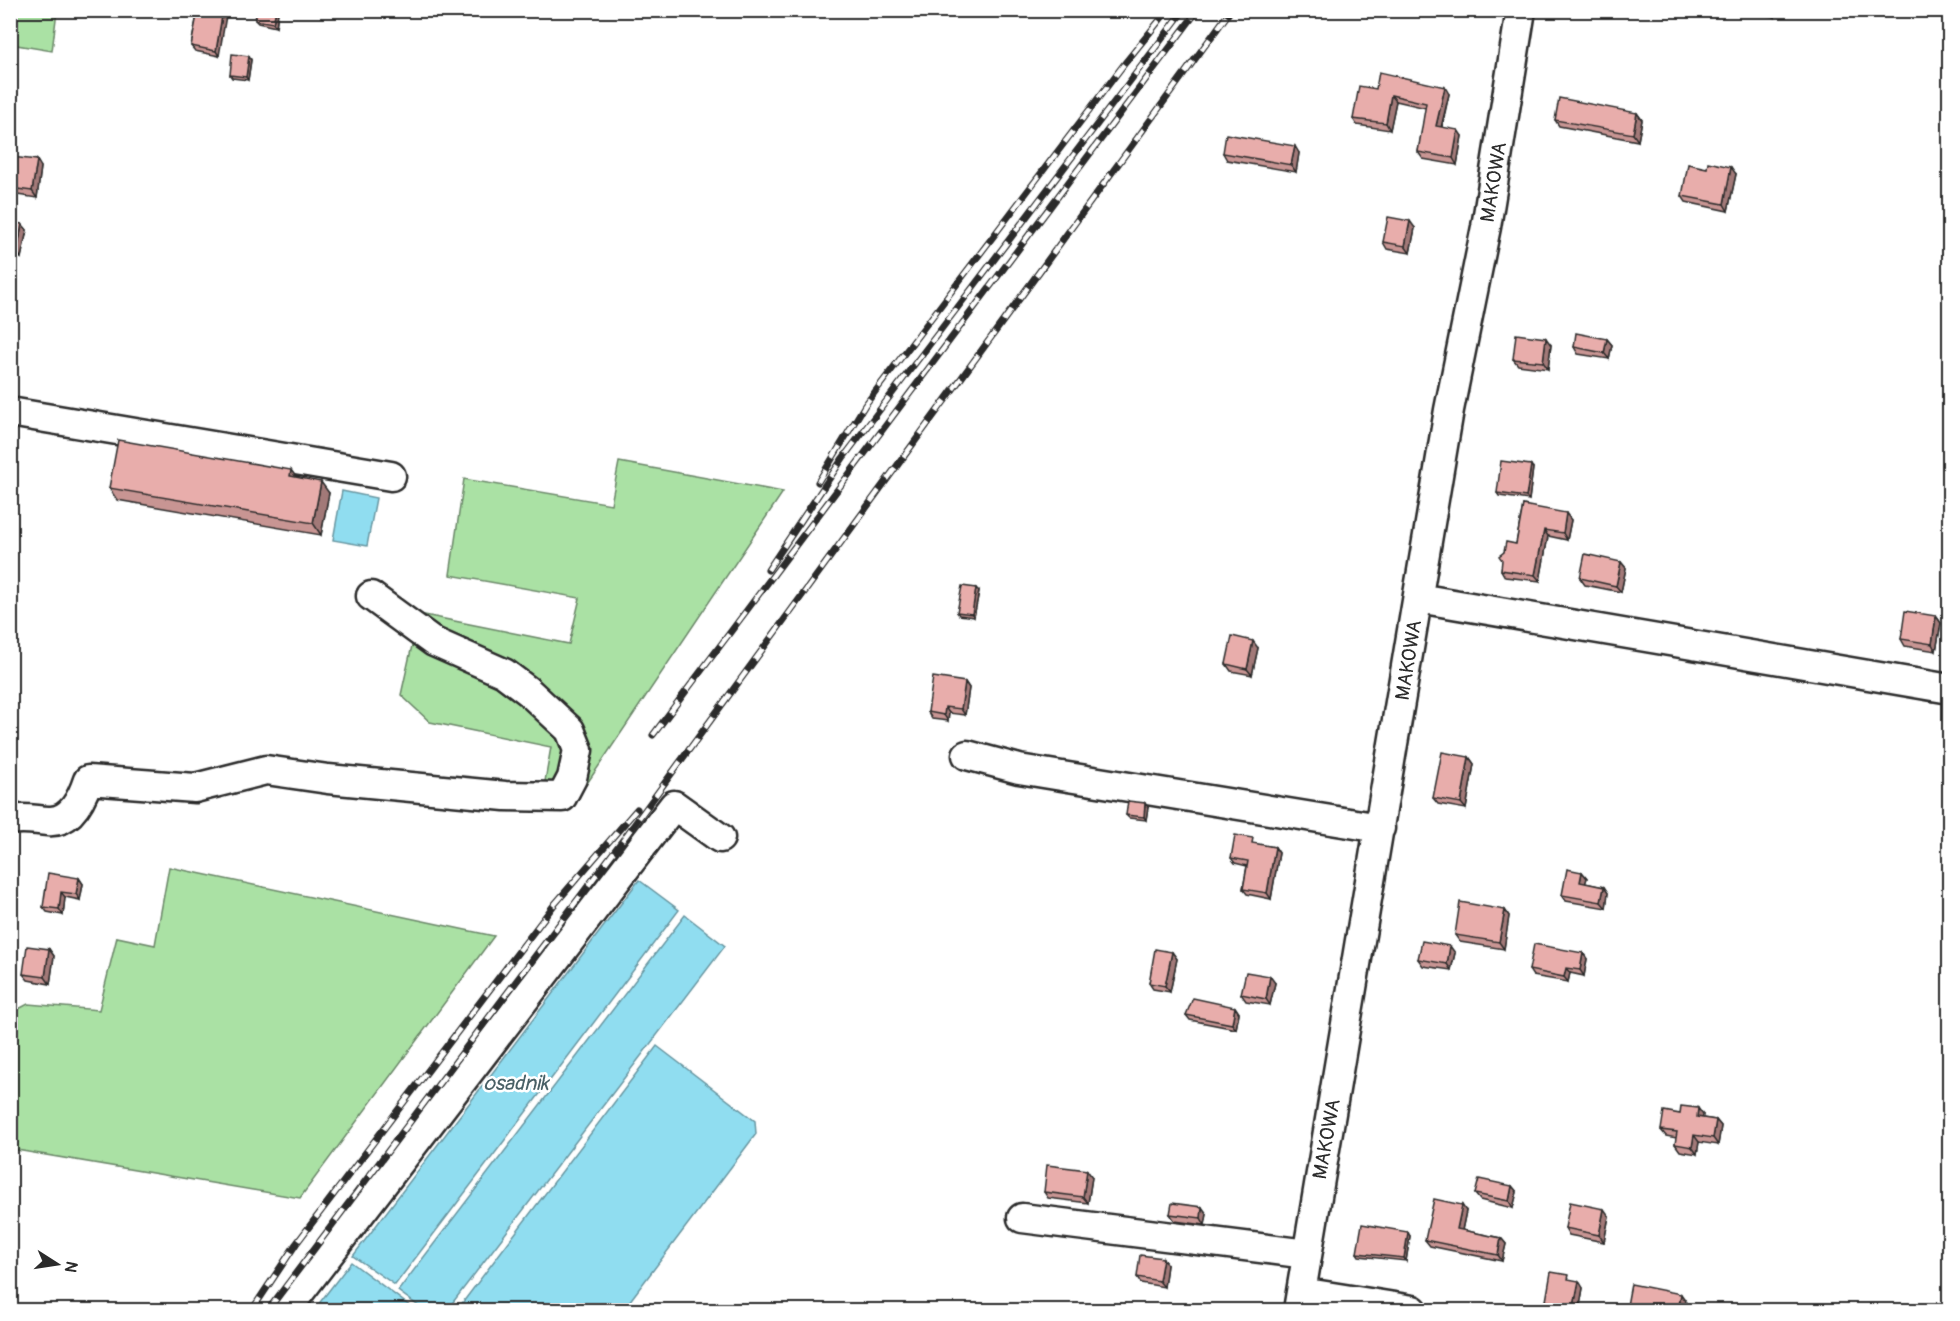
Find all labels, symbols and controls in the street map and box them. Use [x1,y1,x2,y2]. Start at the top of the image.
street label: MAKOWA [1475,140,1512,224]
street label: MAKOWA [1390,618,1427,702]
water label: osadnik [483,1070,551,1097]
street label: MAKOWA [1307,1097,1346,1181]
north arrow [27,1234,87,1294]
text: N [60,1260,82,1274]

